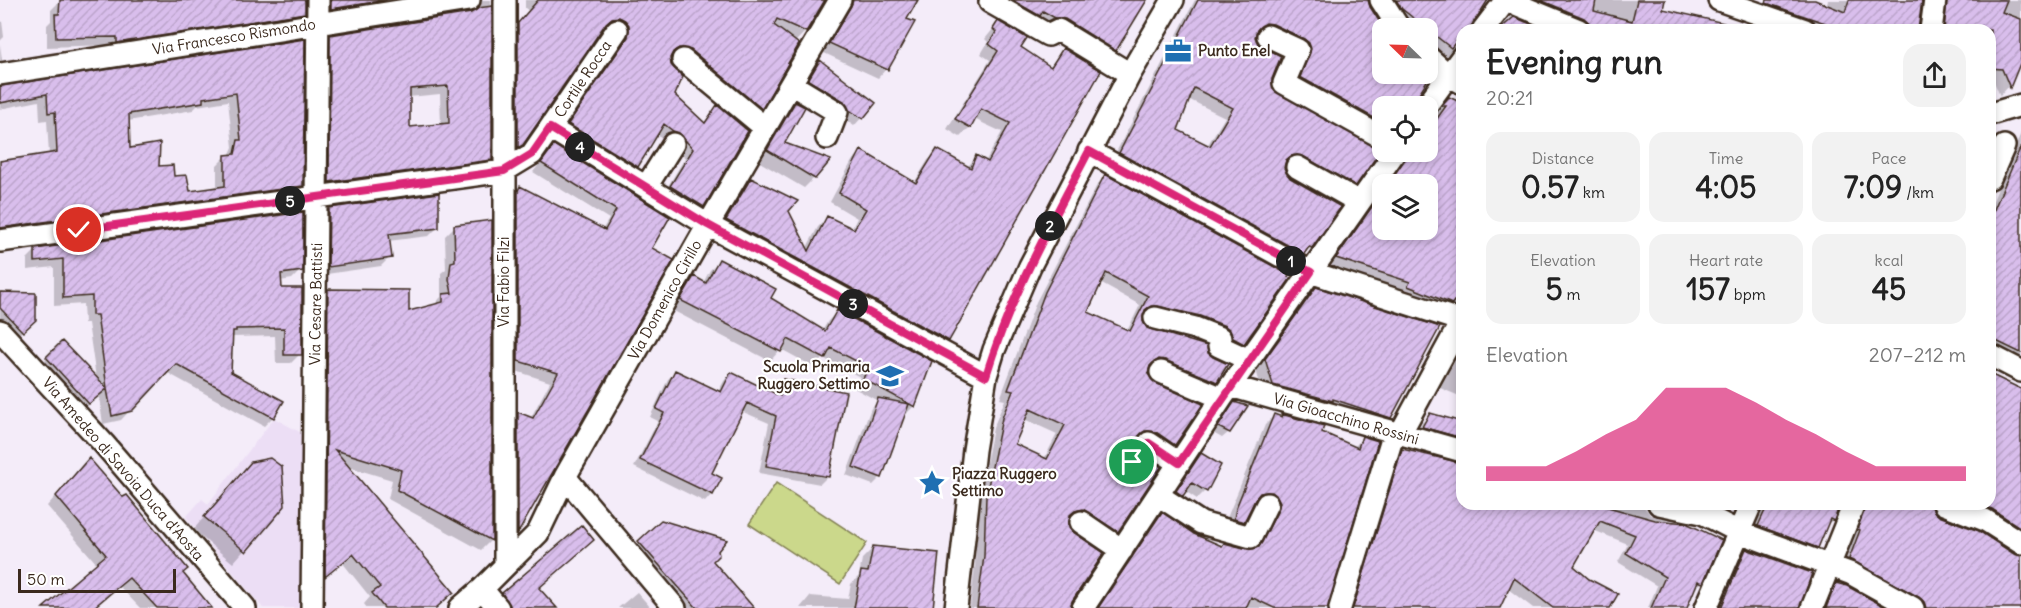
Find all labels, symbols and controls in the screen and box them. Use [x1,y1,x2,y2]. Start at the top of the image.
street label: Via Francesco Rismondo [151,14,317,59]
north arrow [1372,18,1438,84]
map controls [1372,18,1438,240]
street label: Cortile Rocca [550,36,616,121]
office icon: Punto Enel [1163,36,1193,66]
place label: Punto Enel [1198,41,1270,60]
text: Evening run [1486,41,1662,83]
button: share [1903,44,1966,107]
text: 20:21 [1486,85,1534,110]
button: locate [1372,96,1438,162]
pin: 4 [565,132,595,162]
text: 4 [575,137,585,157]
text: Distance [1532,148,1594,168]
text: Time [1709,148,1743,168]
text: Pace [1872,148,1906,168]
text: 0.57 [1521,168,1579,206]
text: 4:05 [1695,168,1757,206]
text: 7:09 [1844,168,1902,206]
button: layers [1372,174,1438,240]
text: km [1579,182,1605,202]
text: /km [1902,182,1934,202]
pin: 5 [275,186,305,216]
text: 5 [285,191,295,211]
pin [53,204,104,255]
pin: 2 [1035,211,1065,241]
icon: check [62,213,95,246]
text: 2 [1046,216,1054,236]
street label: Via Domenico Cirillo [624,236,705,363]
street label: Via Fabio Filzi [494,237,513,327]
street label: Via Cesare Battisti [305,243,326,365]
pin: 1 [1276,246,1306,276]
text: Elevation [1530,250,1596,270]
text: Heart rate [1689,250,1763,270]
text: kcal [1875,250,1903,270]
text: 1 [1288,251,1294,271]
text: 5 [1545,270,1563,308]
text: 157 [1686,270,1730,308]
text: 45 [1872,270,1906,308]
text: m [1563,284,1581,304]
text: bpm [1730,284,1766,304]
pin: 3 [838,289,868,319]
text: 3 [848,294,858,314]
text: Elevation [1486,342,1568,367]
text: 207–212 m [1869,342,1966,367]
place label: Scuola Primaria Ruggero Settimo [758,357,871,394]
school or university icon: Scuola Primaria Ruggero Settimo [875,361,905,391]
street label: Via Amedeo di Savoia Duca d'Aosta [38,373,209,565]
street label: Via Gioacchino Rossini [1271,389,1421,448]
pin [1106,436,1157,487]
icon: arrive [1115,445,1148,478]
place label: Piazza Ruggero Settimo [952,464,1057,500]
place icon: Piazza Ruggero Settimo [917,468,947,498]
scale bar [18,566,176,594]
text: 50 m [27,569,65,589]

